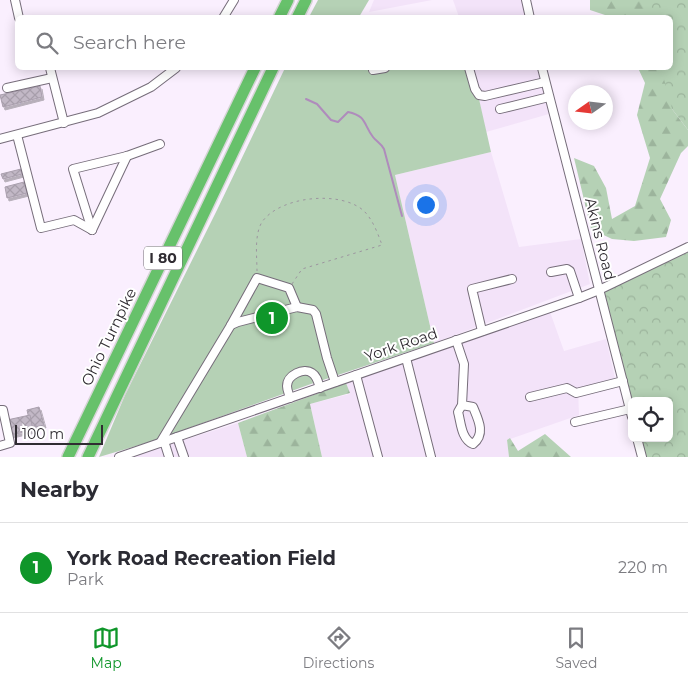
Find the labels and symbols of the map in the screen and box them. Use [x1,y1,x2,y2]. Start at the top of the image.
north arrow [568,85,613,130]
your location [413,192,439,218]
street label: Akins Road [581,196,620,282]
road number: I 80 [144,247,182,270]
street label: Ohio Turnpike [77,285,140,389]
pin: 1 [256,299,288,337]
street label: York Road [362,323,440,366]
scale bar [15,422,102,445]

